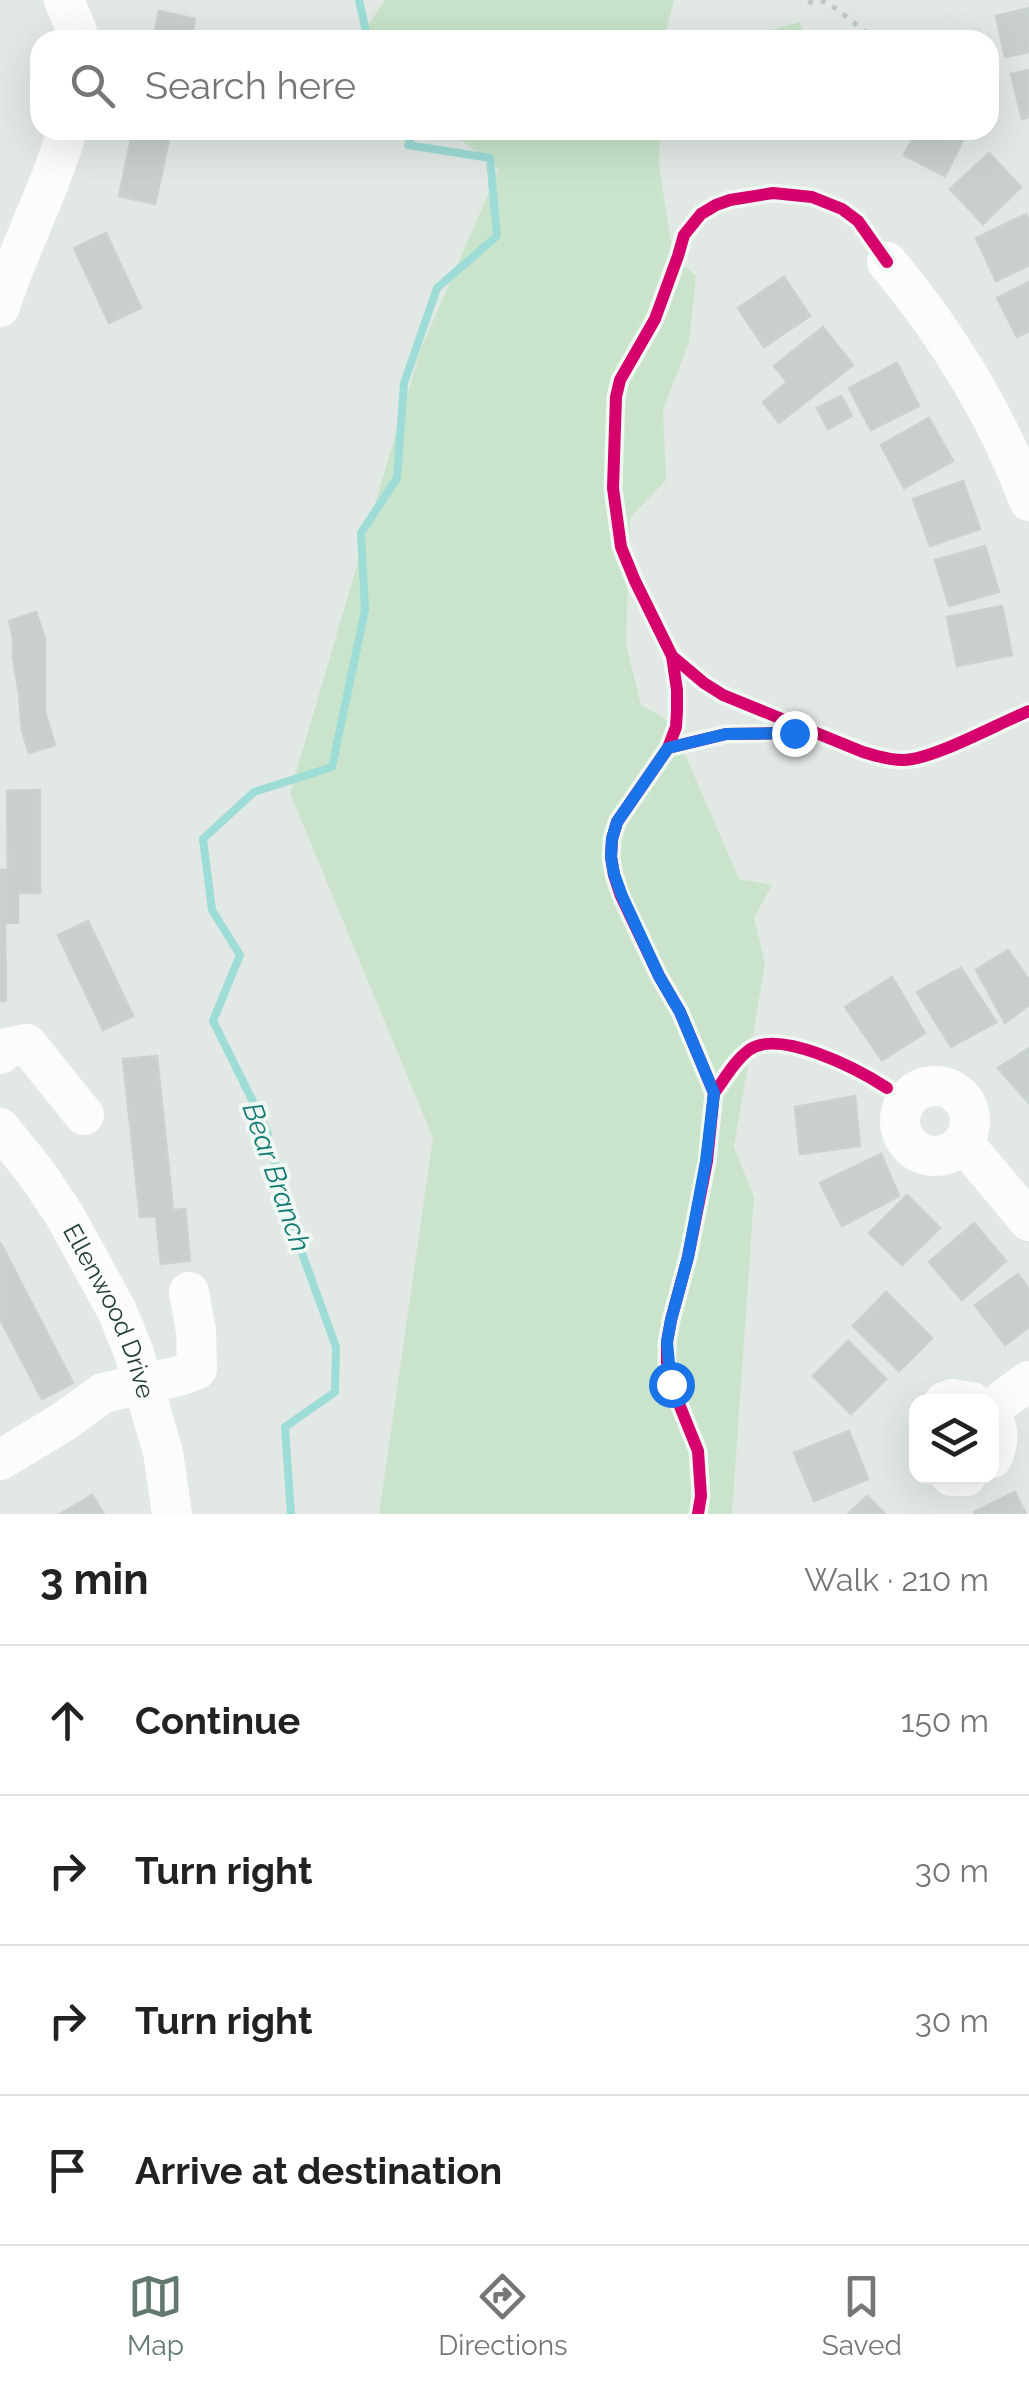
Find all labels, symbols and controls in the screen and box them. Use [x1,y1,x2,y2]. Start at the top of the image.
search box [30,30,999,140]
icon: search [65,58,120,113]
text: Search here [145,63,356,108]
route end [772,711,818,757]
water label: Bear Branch [236,1098,317,1256]
street label: Ellenwood Drive [57,1218,161,1402]
route start [649,1362,695,1408]
map controls [909,1394,999,1484]
button: layers [909,1394,999,1484]
text: 3 min [40,1555,149,1604]
text: Walk · 210 m [804,1561,989,1598]
icon: ahead [40,1693,95,1748]
text: Continue [135,1698,300,1743]
text: 150 m [901,1702,989,1739]
icon: right [40,1843,95,1898]
text: Turn right [135,1848,312,1893]
text: 30 m [915,1852,989,1889]
icon: right [40,1993,95,2048]
text: Turn right [135,1998,312,2043]
text: 30 m [915,2002,989,2039]
icon: arrive [40,2143,95,2198]
text: Arrive at destination [135,2148,502,2193]
tab: Map [127,2269,184,2362]
tab: Directions [438,2269,568,2362]
tab: Saved [822,2269,902,2362]

